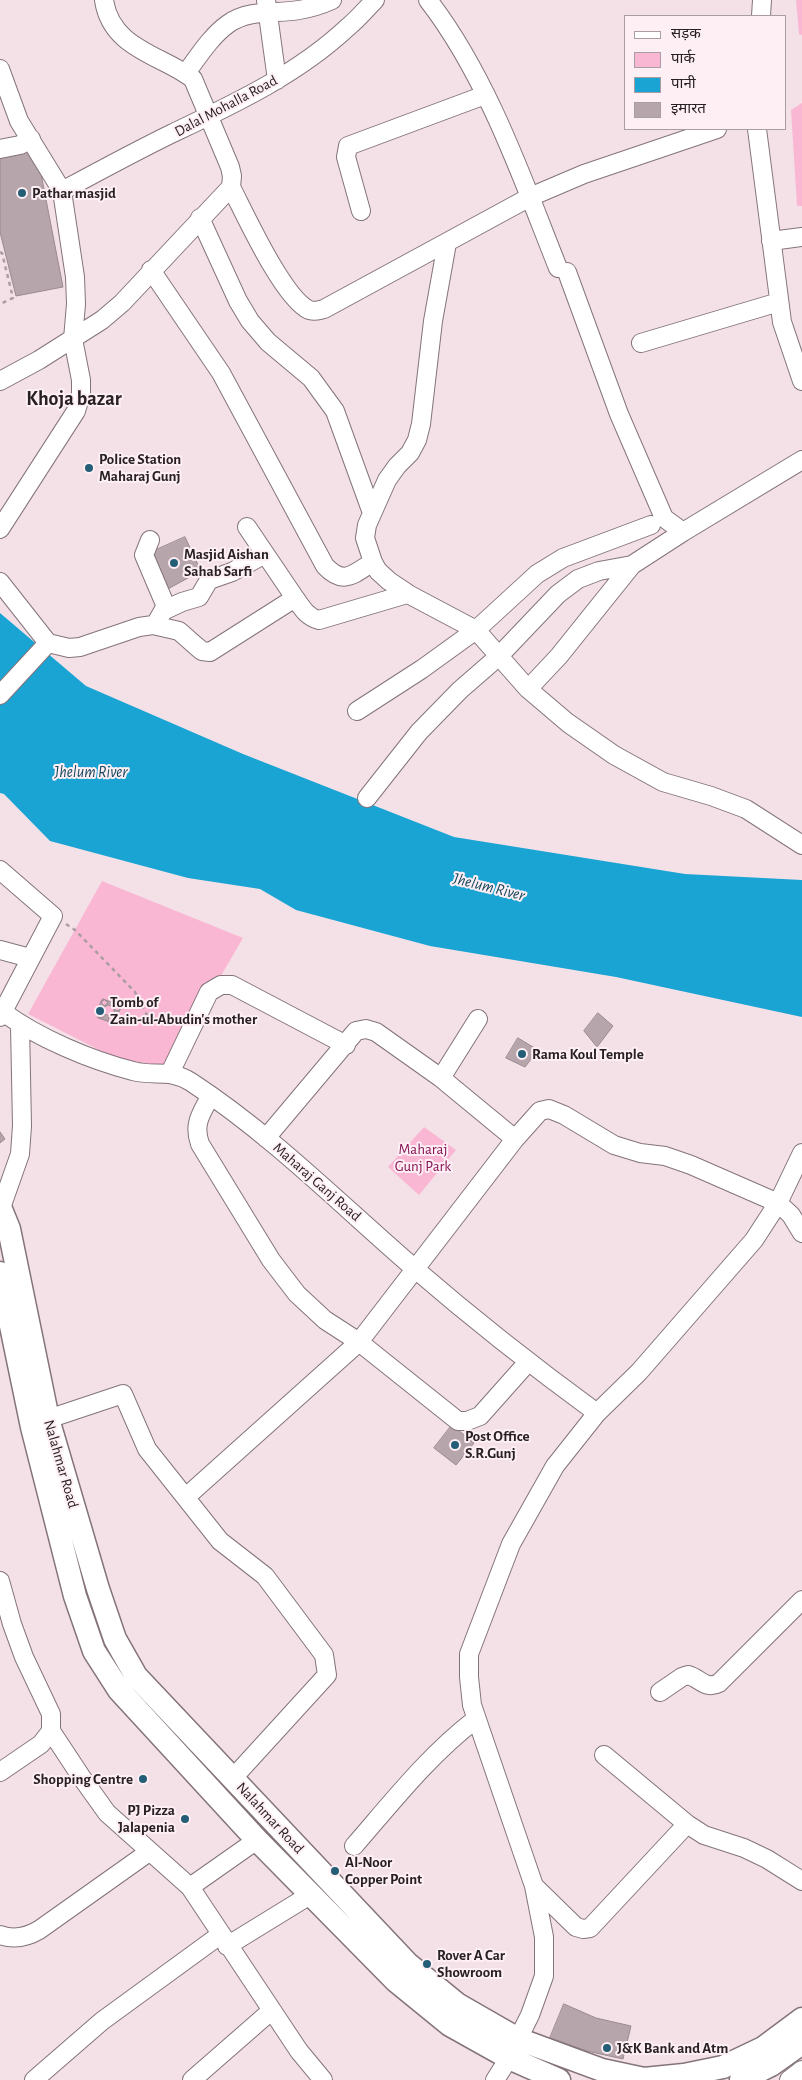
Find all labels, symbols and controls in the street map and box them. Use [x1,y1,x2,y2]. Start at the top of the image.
legend [624,15,787,130]
text: सड़क [671,26,701,41]
text: पार्क [671,51,695,66]
street label: Dalal Mohalla Road [172,71,280,141]
text: पानी [671,76,696,91]
text: इमारत [671,101,706,116]
place label: Pathar masjid [32,184,116,202]
marker: Pathar masjid [16,187,28,199]
district label: Khoja bazar [26,387,122,411]
place label: Police Station Maharaj Gunj [99,450,181,485]
marker: Police Station Maharaj Gunj [83,462,95,474]
place label: Masjid Aishan Sahab Sarfi [184,545,269,580]
marker: Masjid Aishan Sahab Sarfi [168,557,180,569]
water label: Jhelum River [54,762,128,782]
water label: Jhelum River [451,869,527,905]
place label: Tomb of Zain-ul-Abudin's mother [110,993,257,1028]
marker: Tomb of Zain-ul-Abudin's mother [94,1005,106,1017]
place label: Rama Koul Temple [532,1045,644,1063]
marker: Rama Koul Temple [516,1048,528,1060]
street label: Maharaj Ganj Road [269,1139,365,1225]
park label: Maharaj Gunj Park [395,1140,451,1175]
street label: Nalahmar Road [40,1418,82,1510]
place label: Post Office S.R.Gunj [465,1427,530,1462]
marker: Post Office S.R.Gunj [449,1439,461,1451]
place label: Shopping Centre [33,1770,133,1788]
marker: Shopping Centre [137,1773,149,1785]
street label: Nalahmar Road [232,1779,308,1857]
place label: PJ Pizza Jalapenia [118,1801,175,1836]
marker: PJ Pizza Jalapenia [179,1813,191,1825]
place label: Al-Noor Copper Point [345,1853,422,1888]
marker: Al-Noor Copper Point [329,1865,341,1877]
place label: Rover A Car Showroom [437,1946,505,1981]
marker: Rover A Car Showroom [421,1958,433,1970]
place label: J&K Bank and Atm [617,2039,728,2057]
marker: J&K Bank and Atm [601,2042,613,2054]

